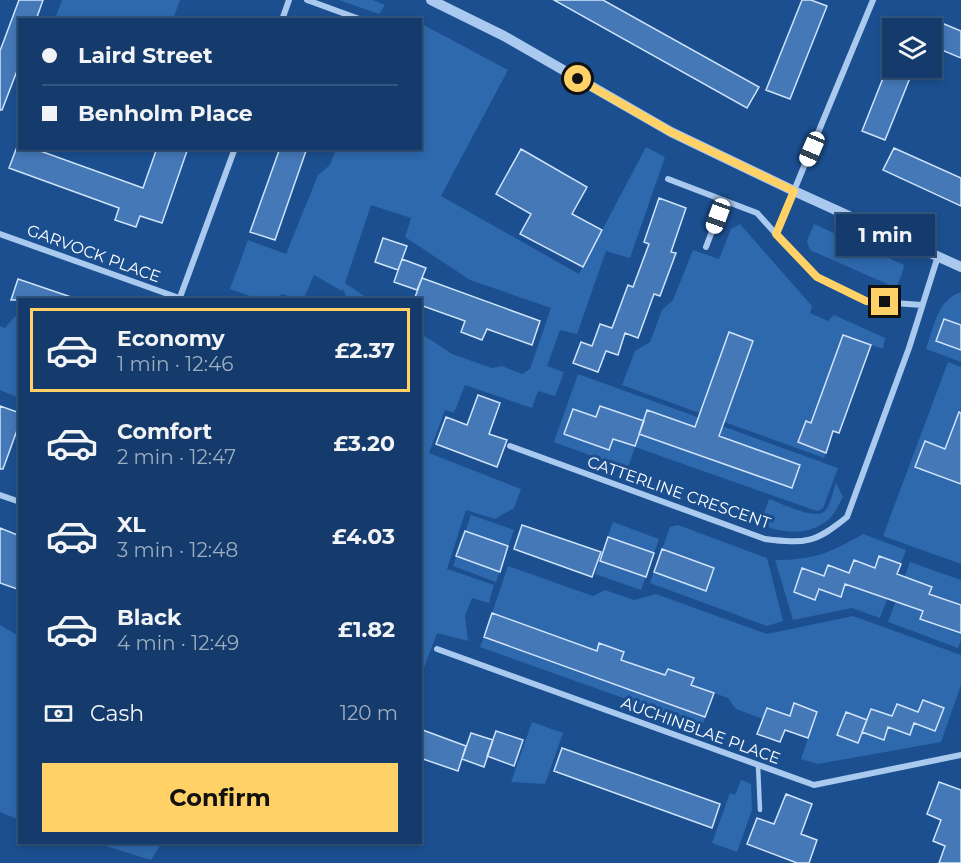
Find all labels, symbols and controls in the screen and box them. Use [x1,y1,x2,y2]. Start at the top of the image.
map controls [882,18,942,78]
button: layers [882,18,942,78]
text: Laird Street [78,42,213,69]
route start [564,65,591,92]
text: Benholm Place [78,100,253,127]
car [797,129,827,169]
car [703,196,733,236]
callout: 1 min [836,215,934,257]
street label: GARVOCK PLACE [24,220,163,286]
text: 1 min [858,223,913,247]
route end [871,288,898,315]
icon: car [45,323,99,377]
text: Economy [117,325,225,352]
text: £2.37 [335,337,395,364]
text: 1 min · 12:46 [117,352,233,376]
icon: car [45,416,99,470]
text: Comfort [117,418,212,445]
text: £3.20 [334,430,395,457]
text: 2 min · 12:47 [117,445,236,469]
street label: CATTERLINE CRESCENT [585,452,774,533]
icon: car [45,509,99,563]
text: XL [117,511,146,538]
text: £4.03 [332,523,395,550]
text: 3 min · 12:48 [117,538,238,562]
icon: car [45,602,99,656]
text: Black [117,604,181,631]
text: £1.82 [338,616,395,643]
text: 4 min · 12:49 [117,631,239,655]
street label: AUCHINBLAE PLACE [619,693,783,768]
icon: cash [42,697,75,730]
text: Cash [90,700,144,727]
text: 120 m [340,701,398,725]
button: Confirm [42,763,398,832]

